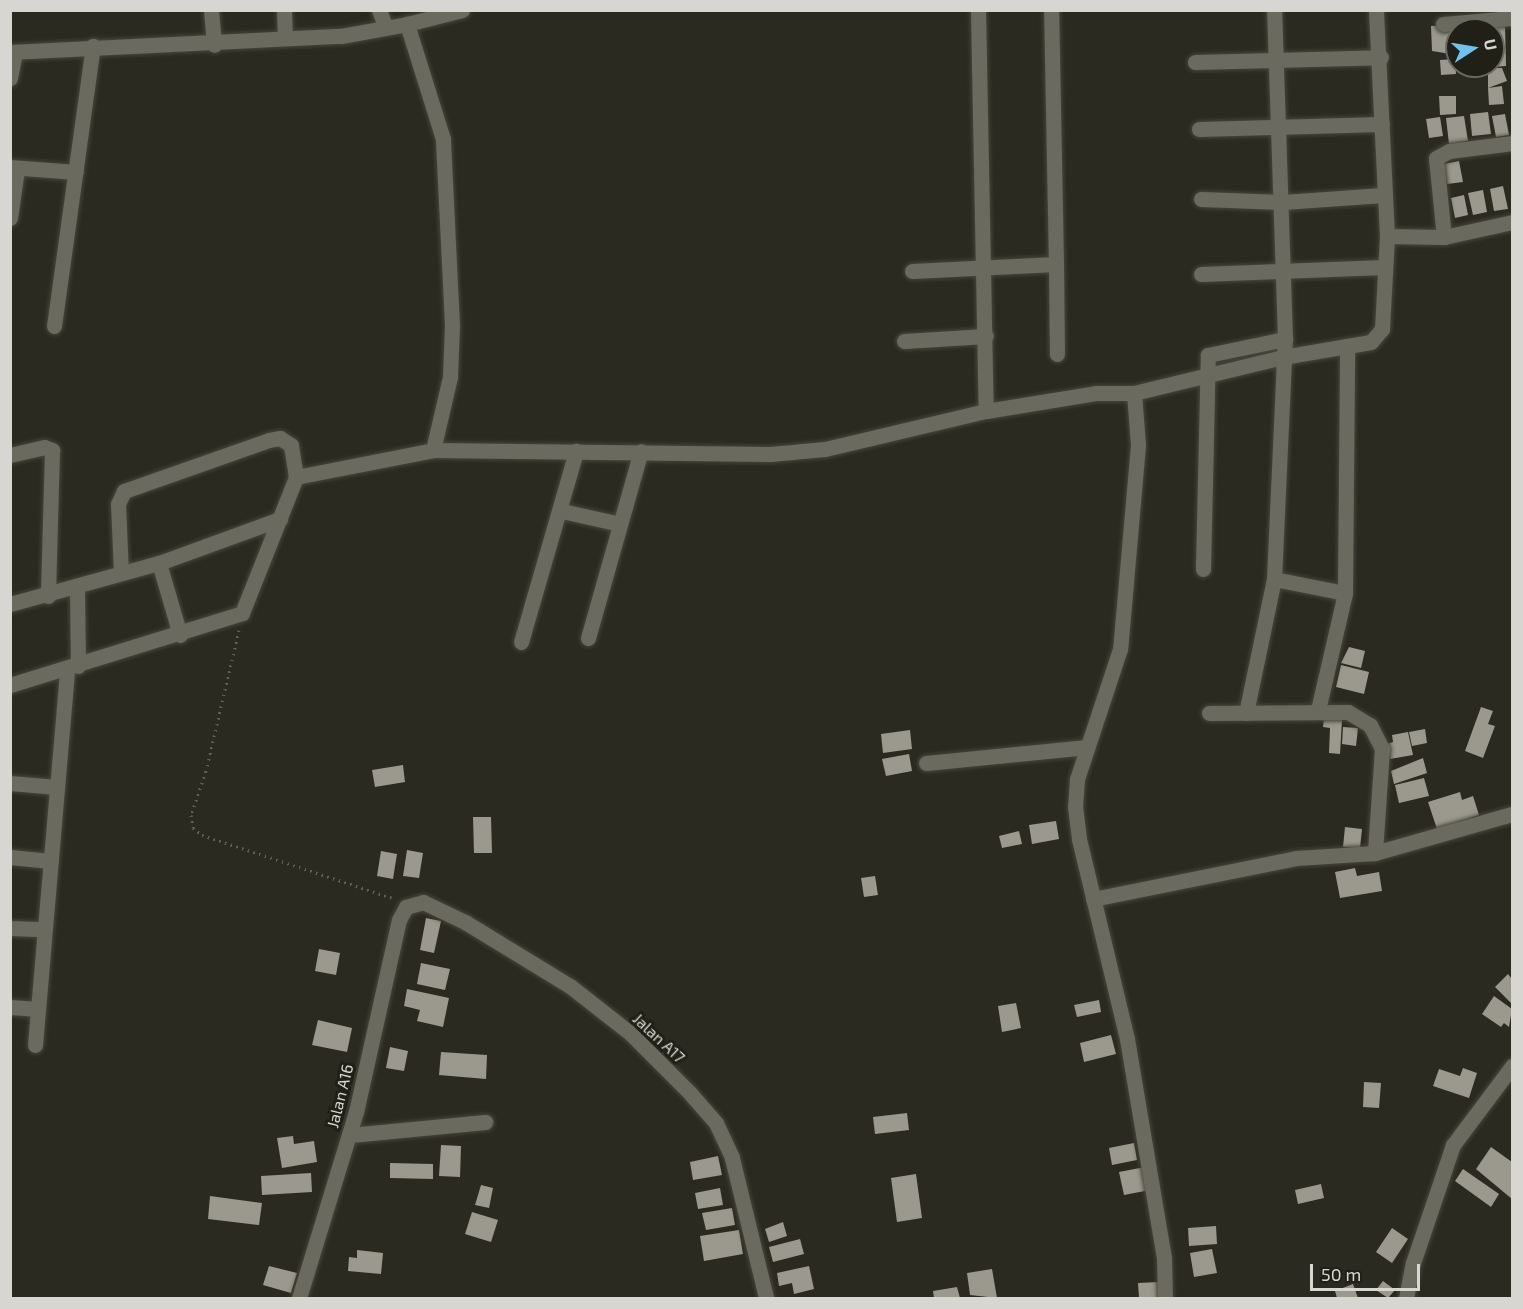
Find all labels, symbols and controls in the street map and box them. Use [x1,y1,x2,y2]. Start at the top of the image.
north arrow [1445,18,1505,78]
text: U [1481,37,1502,52]
street label: Jalan A17 [629,1009,689,1067]
street label: Jalan A16 [323,1062,357,1130]
scale bar [1313,1252,1422,1290]
text: 50 m [1321,1263,1361,1285]

